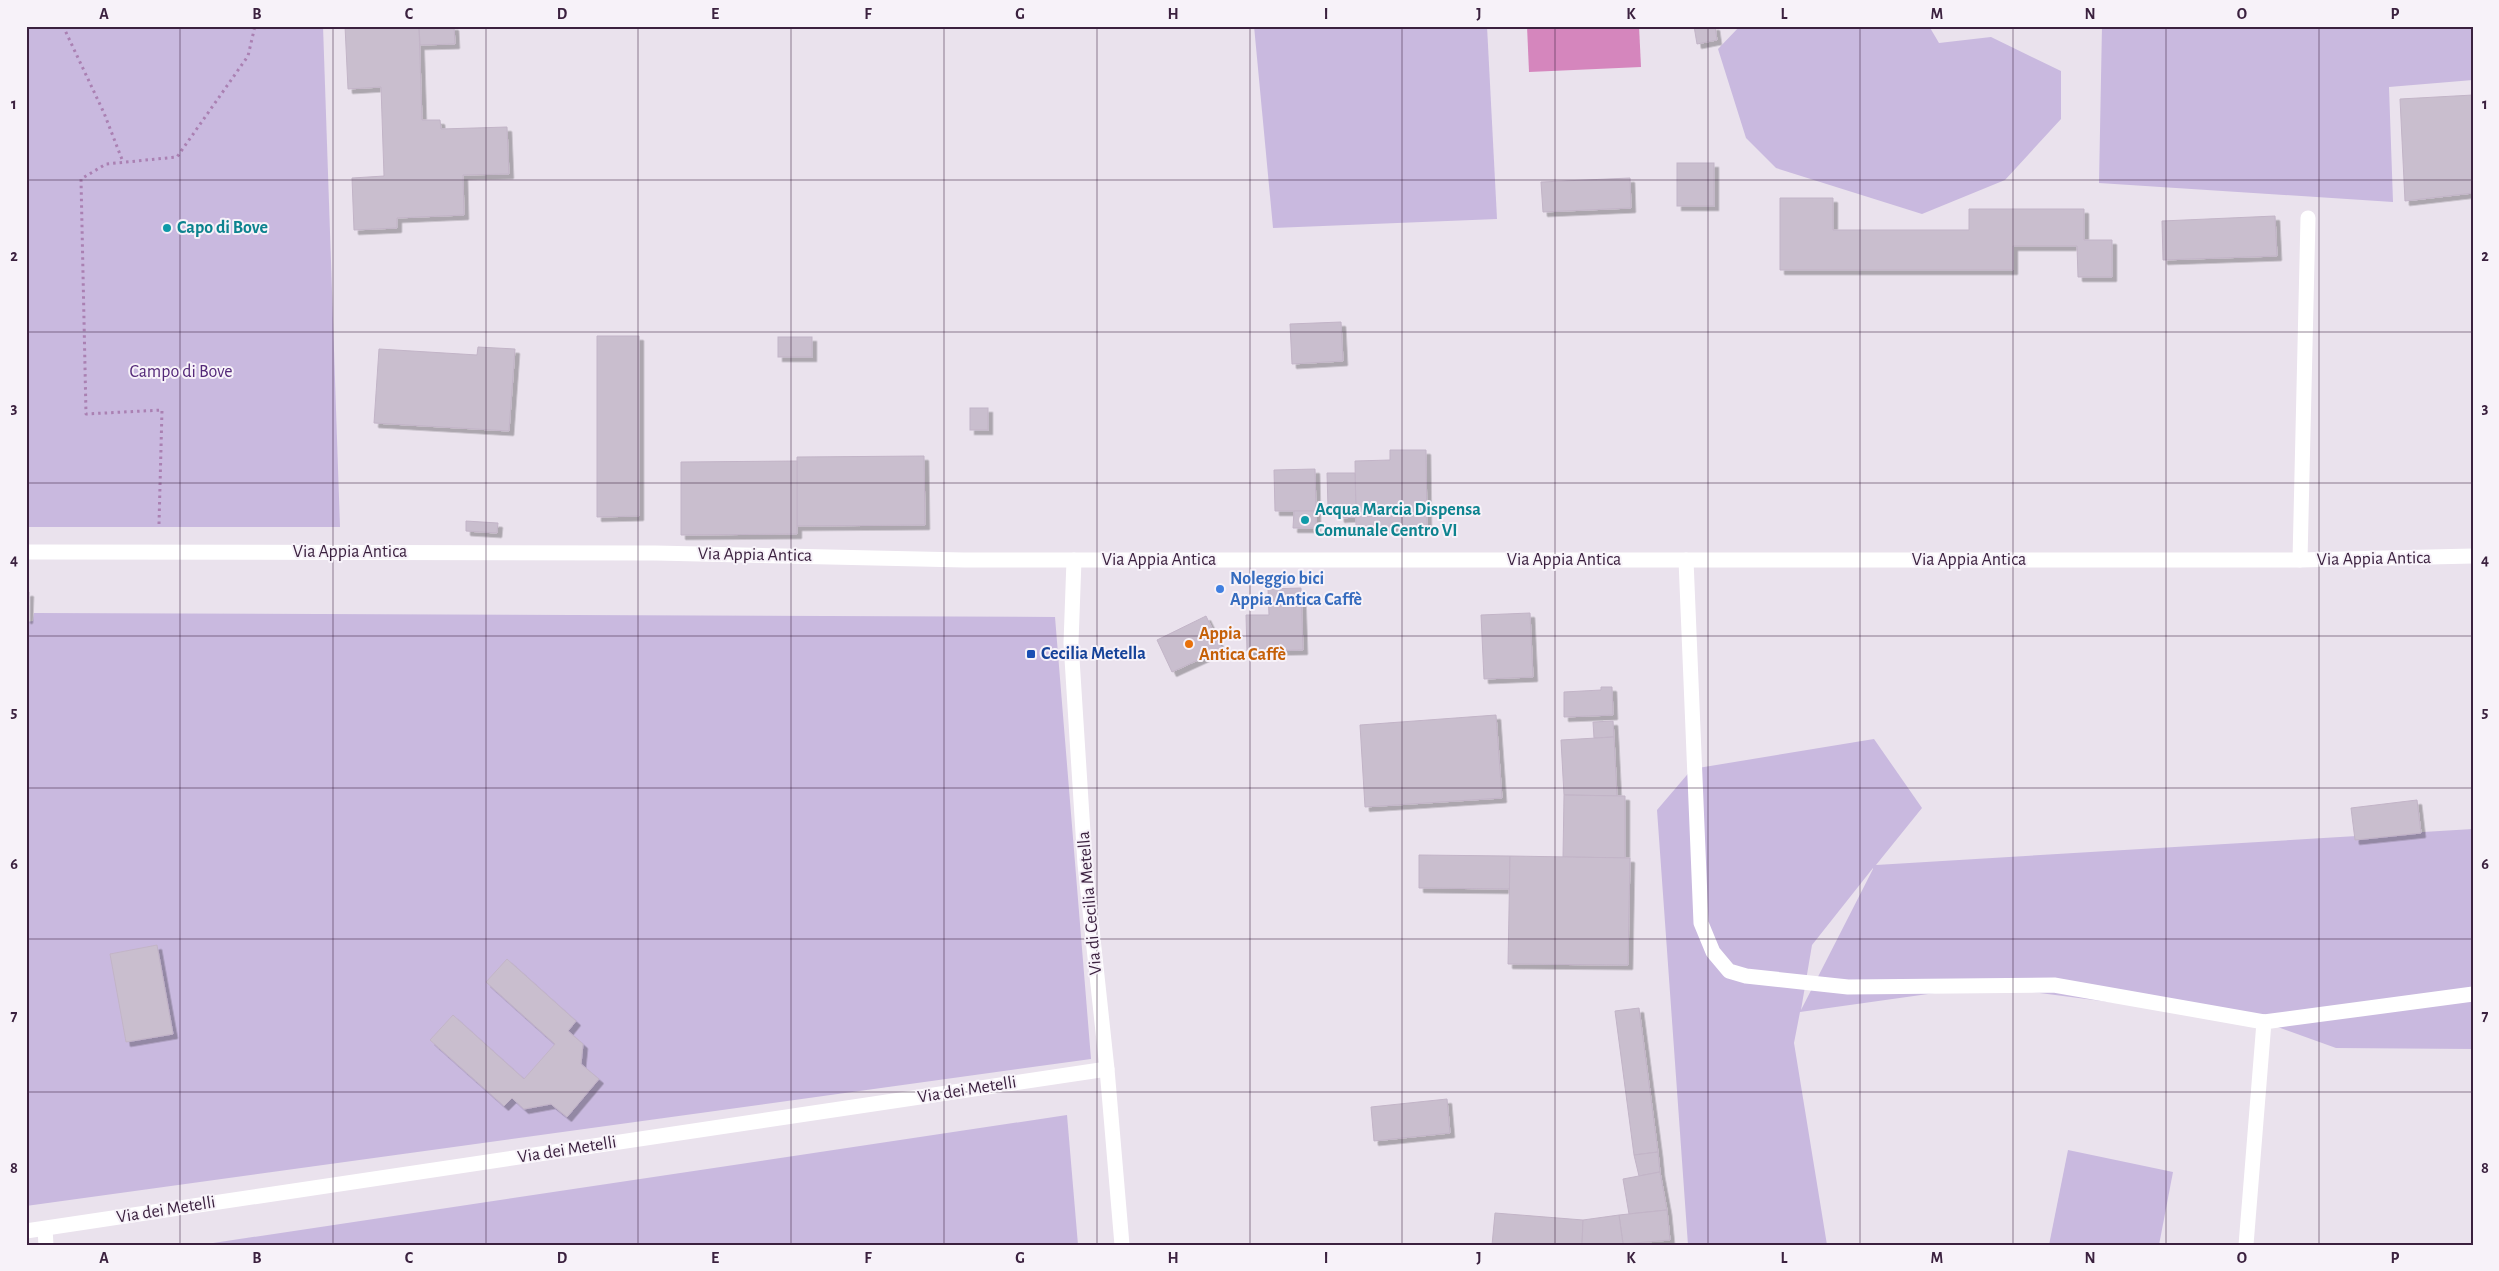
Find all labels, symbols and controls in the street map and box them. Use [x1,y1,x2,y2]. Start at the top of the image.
text: A [99,6,109,22]
text: B [252,6,262,22]
text: C [405,6,414,22]
text: D [557,6,568,22]
text: E [711,6,719,22]
text: F [864,6,872,22]
text: G [1015,6,1025,22]
text: H [1167,6,1179,22]
text: I [1324,6,1328,22]
text: J [1476,6,1482,22]
text: K [1626,6,1636,22]
text: L [1781,6,1788,22]
text: M [1931,6,1943,22]
text: N [2084,6,2096,22]
text: O [2237,6,2247,22]
text: P [2391,6,2400,22]
text: 1 [11,96,17,112]
text: 1 [2482,96,2488,112]
place label: Capo di Bove [177,219,268,237]
marker: Capo di Bove [161,222,173,234]
text: 2 [10,248,18,264]
text: 2 [2481,248,2489,264]
park label: Campo di Bove [129,363,233,381]
text: 3 [11,400,18,416]
text: 3 [2482,400,2489,416]
place label: Acqua Marcia Dispensa Comunale Centro VI [1315,501,1481,540]
marker: Acqua Marcia Dispensa Comunale Centro VI [1299,514,1311,526]
street label: Via Appia Antica [293,543,407,561]
street label: Via Appia Antica [698,545,812,565]
street label: Via Appia Antica [2317,549,2431,569]
street label: Via Appia Antica [1102,551,1216,569]
street label: Via Appia Antica [1507,551,1621,569]
street label: Via Appia Antica [1912,551,2026,569]
text: 4 [10,552,18,568]
text: 4 [2481,552,2489,568]
place label: Noleggio bici Appia Antica Caffè [1230,570,1362,609]
marker: Noleggio bici Appia Antica Caffè [1214,583,1226,595]
place label: Appia Antica Caffè [1199,625,1286,664]
marker: Appia Antica Caffè [1183,638,1195,650]
place label: Cecilia Metella [1041,645,1146,663]
marker: Cecilia Metella [1025,648,1037,660]
text: 5 [11,704,18,720]
text: 5 [2482,704,2489,720]
street label: Via di Cecilia Metella [1075,830,1105,976]
text: 6 [10,856,18,872]
text: 6 [2481,856,2489,872]
text: 7 [11,1008,18,1024]
text: 7 [2482,1008,2489,1024]
street label: Via dei Metelli [916,1073,1018,1107]
street label: Via dei Metelli [516,1133,618,1167]
text: 8 [10,1160,18,1176]
text: 8 [2481,1160,2489,1176]
street label: Via dei Metelli [115,1193,217,1227]
text: A [99,1250,109,1266]
text: B [252,1250,262,1266]
text: C [405,1250,414,1266]
text: D [557,1250,568,1266]
text: E [711,1250,719,1266]
text: F [864,1250,872,1266]
text: G [1015,1250,1025,1266]
text: H [1167,1250,1179,1266]
text: I [1324,1250,1328,1266]
text: J [1476,1250,1482,1266]
text: K [1626,1250,1636,1266]
text: L [1781,1250,1788,1266]
text: M [1931,1250,1943,1266]
text: N [2084,1250,2096,1266]
text: O [2237,1250,2247,1266]
text: P [2391,1250,2400,1266]

